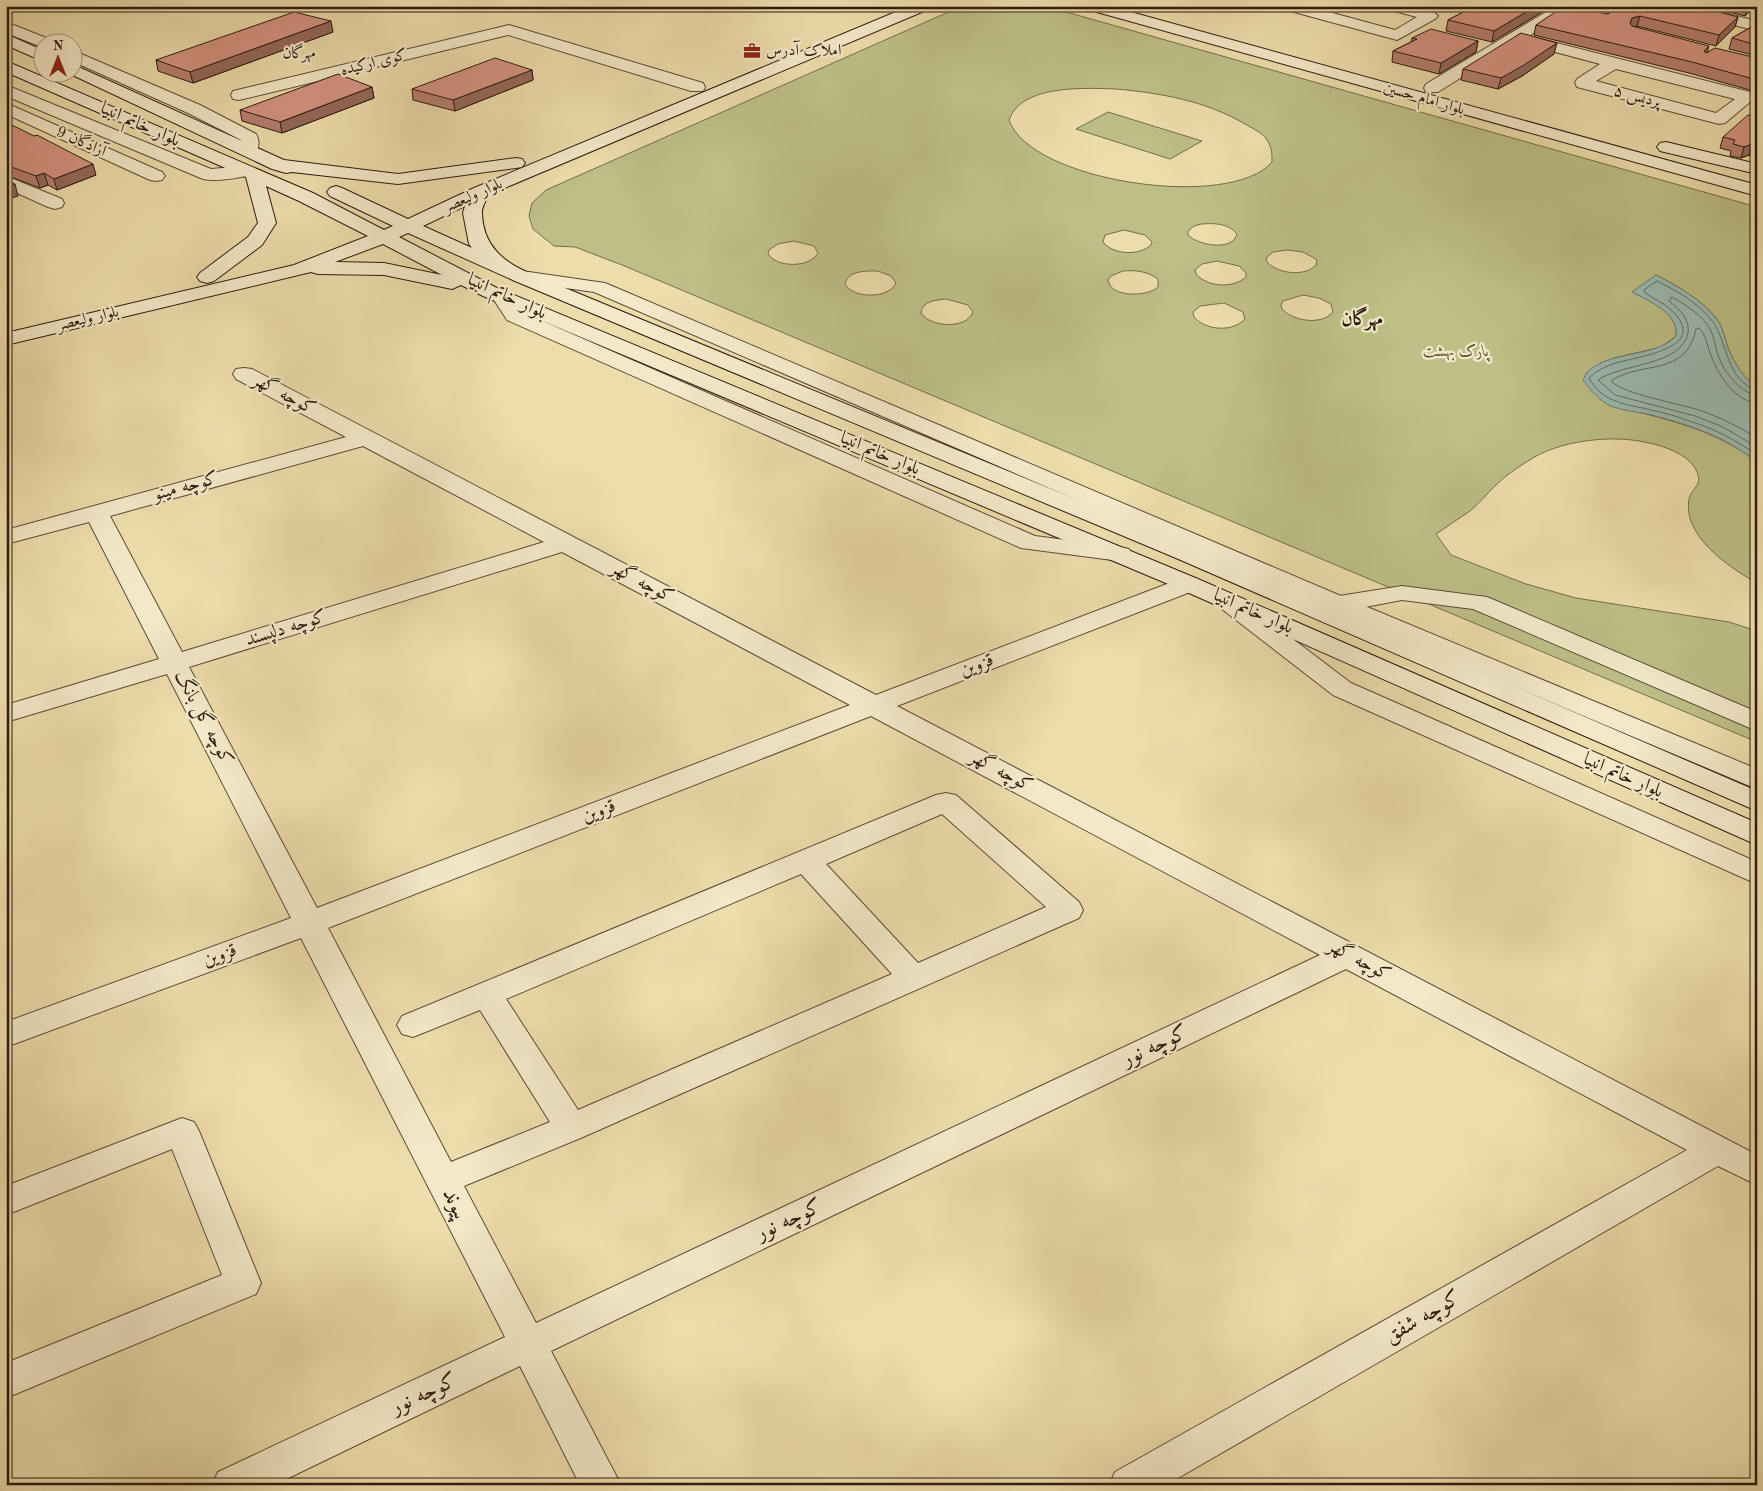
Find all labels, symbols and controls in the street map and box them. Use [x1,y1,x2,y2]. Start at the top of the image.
north arrow [32,32,82,82]
text: N [53,39,64,53]
place label: املاک آدرس [766,40,841,59]
office icon: املاک آدرس [742,41,762,61]
district label: مهرگان [282,43,316,63]
street label: کوی ارکیده [339,46,409,80]
street label: بلوار امام حسین [1380,80,1466,123]
street label: پردیس ۵ [1612,83,1664,112]
street label: بلوار خاتم انبیا [95,99,183,156]
street label: آزادگان 9 [54,121,111,161]
street label: بلوار ولیعصر [439,176,505,218]
street label: بلوار خاتم انبیا [462,270,550,328]
street label: بلوار ولیعصر [54,304,120,335]
district label: مهرگان [1341,306,1383,332]
park label: پارک بهشت [1423,343,1491,362]
street label: کوچه گهر [247,366,320,421]
street label: بلوار خاتم انبیا [835,429,923,484]
street label: کوچه مینو [149,468,221,507]
street label: کوچه گهر [605,554,678,609]
street label: بلوار خاتم انبیا [1208,586,1296,643]
street label: کوچه دلپسند [243,607,330,652]
street label: قزوین [957,651,997,682]
street label: کوچه گل بانگ [168,665,240,769]
street label: کوچه گهر [964,743,1037,798]
street label: بلوار خاتم انبیا [1578,750,1666,807]
street label: قزوین [579,797,619,828]
street label: کوچه گهر [1322,932,1395,987]
street label: قزوین [200,941,240,972]
street label: کوچه نور [1117,1021,1193,1074]
street label: پیوند [435,1185,472,1225]
street label: کوچه نور [751,1195,827,1248]
street label: کوچه شفق [1381,1286,1466,1350]
street label: کوچه نور [386,1369,462,1422]

